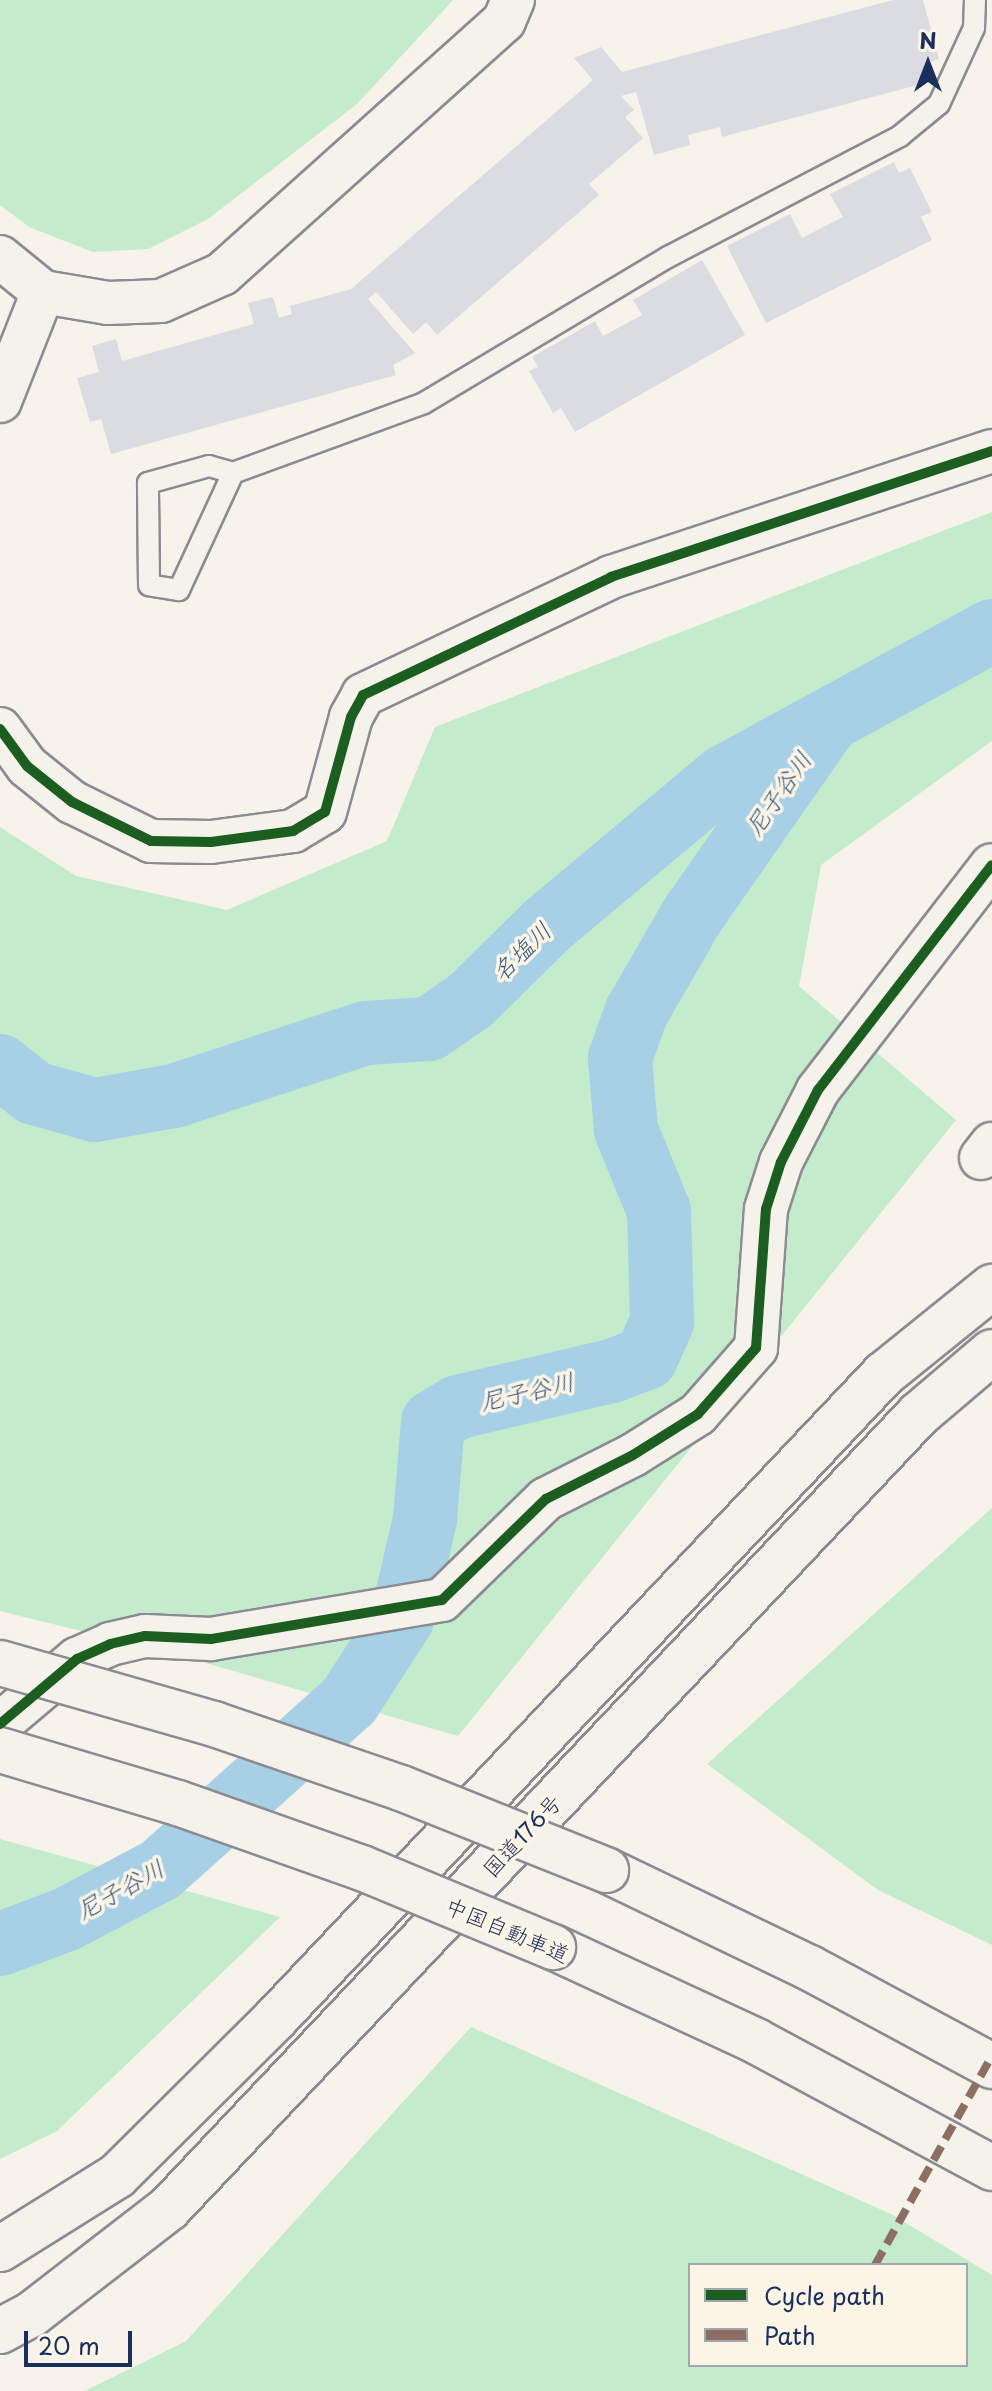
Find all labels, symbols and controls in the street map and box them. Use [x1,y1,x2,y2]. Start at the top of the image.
text: N [919,23,937,56]
north arrow [888,24,968,104]
water label: 尼子谷川 [739,745,817,841]
water label: 名塩川 [485,916,557,986]
water label: 尼子谷川 [477,1366,577,1416]
street label: 国道176号 [476,1788,566,1882]
water label: 尼子谷川 [71,1853,169,1925]
street label: 中国自動車道 [442,1891,574,1967]
legend [688,2263,968,2367]
text: Cycle path [764,2277,885,2313]
scale bar [28,2315,136,2365]
text: Path [764,2317,816,2353]
text: 20 m [38,2327,100,2363]

